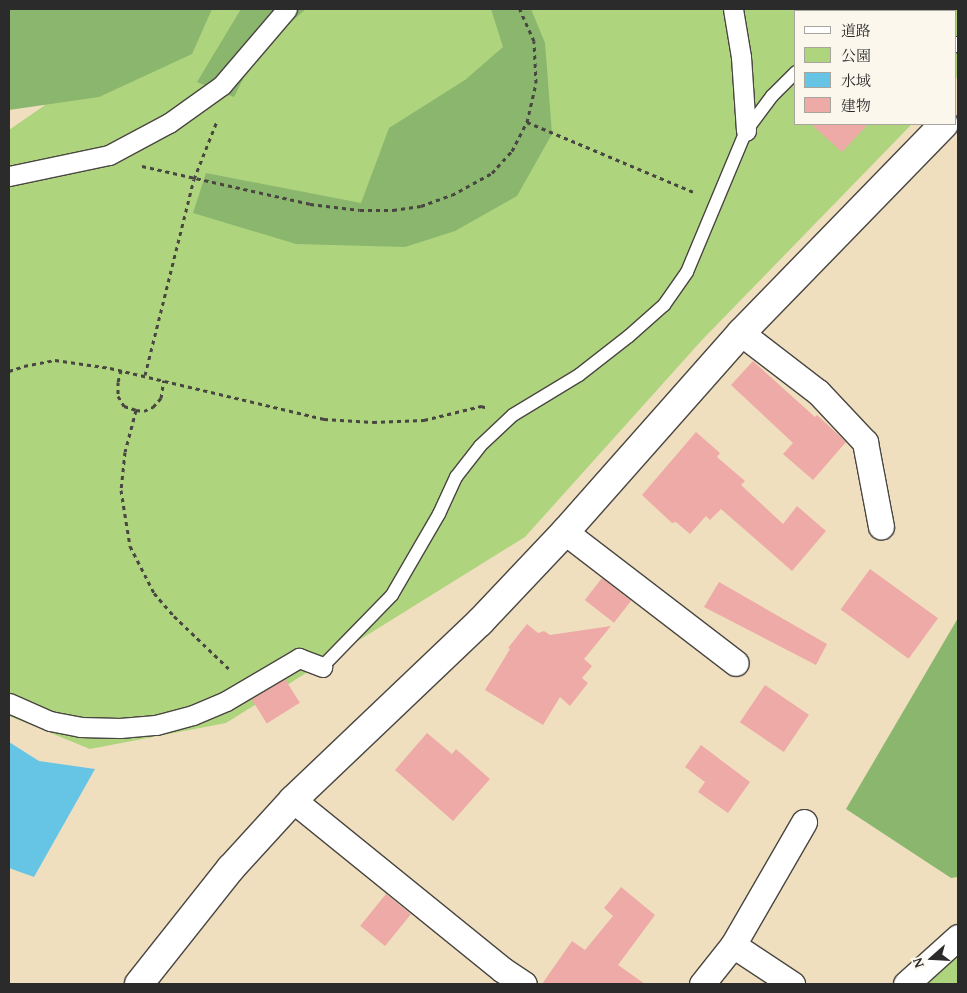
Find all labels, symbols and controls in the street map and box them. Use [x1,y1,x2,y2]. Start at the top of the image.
legend [794,10,957,125]
text: 道路 [841,20,871,41]
text: 公園 [841,45,871,66]
text: 水域 [841,70,871,91]
text: 建物 [841,95,871,116]
north arrow [907,933,957,983]
text: N [907,955,929,971]

